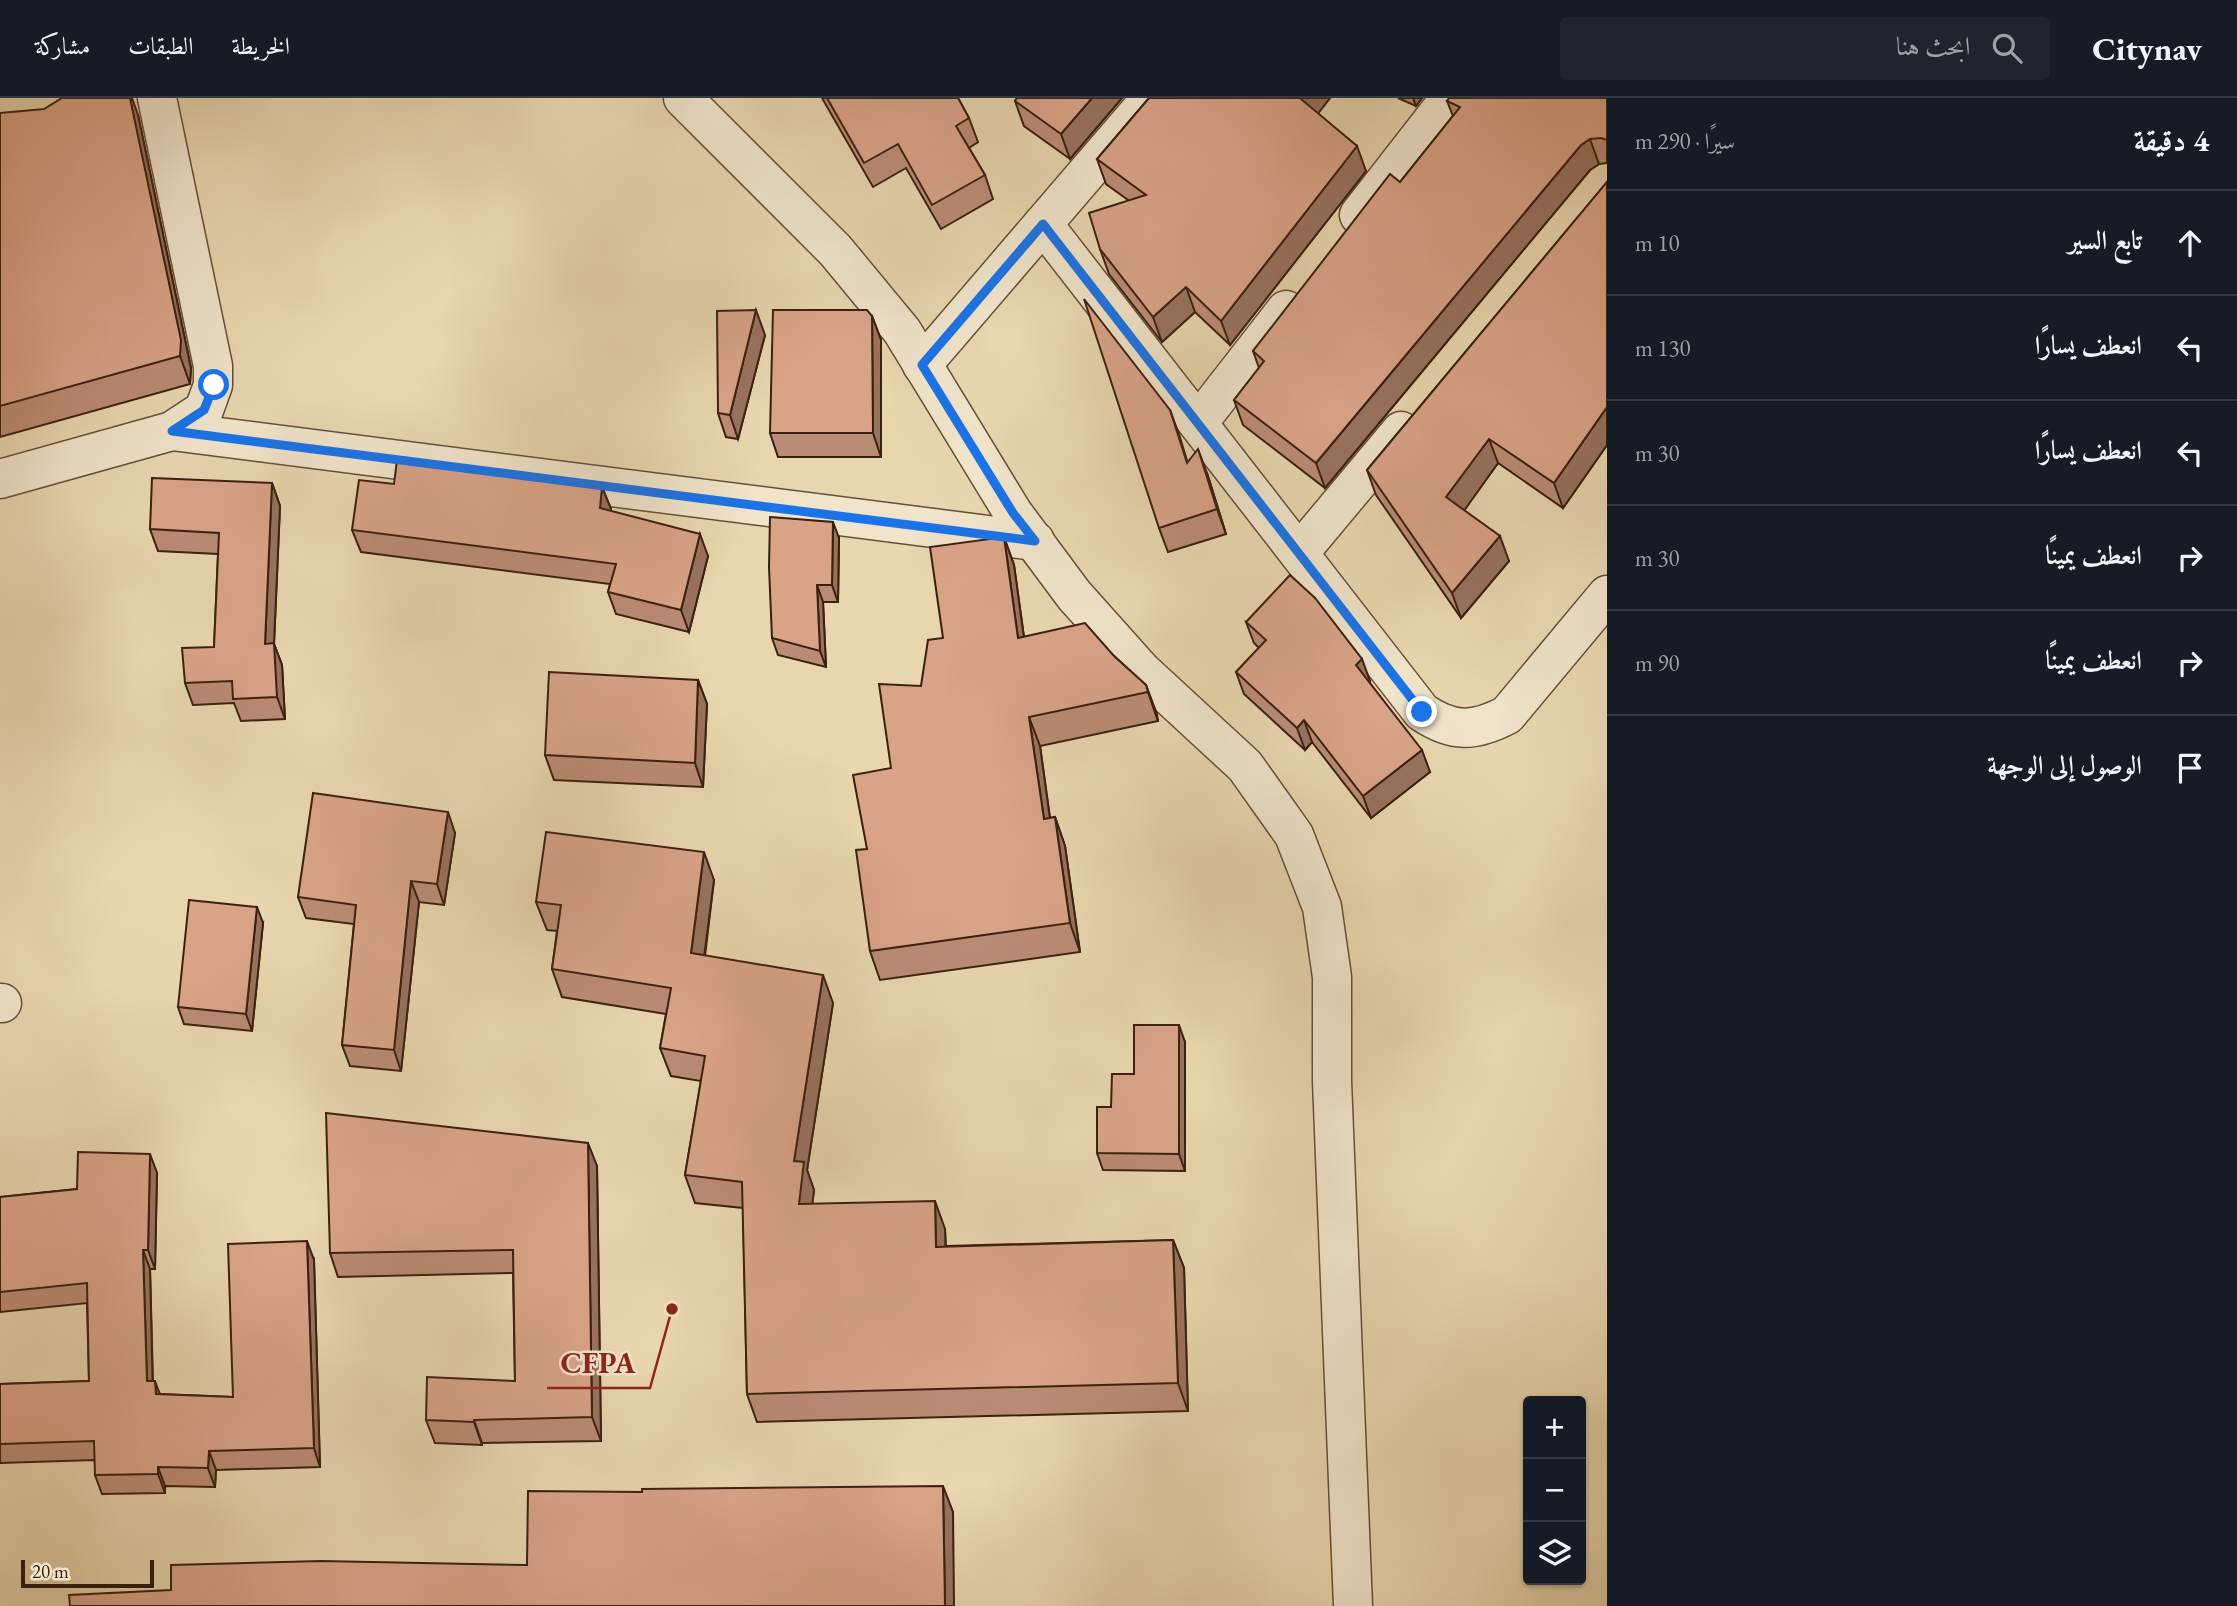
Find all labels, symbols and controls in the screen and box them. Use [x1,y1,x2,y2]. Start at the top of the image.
search box [1560,17,2050,80]
text: Citynav [2092,27,2202,70]
text: ابحث هنا [1896,29,1970,63]
icon: search [1988,29,2026,67]
text: مشاركة [35,30,90,61]
text: الطبقات [128,30,194,61]
text: الخريطة [232,30,290,61]
text: 4 دقيقة [2134,121,2209,160]
text: سيرًا · 290 m [1635,126,1735,156]
text: تابع السير [2068,223,2142,257]
icon: ahead [2171,224,2209,262]
text: 10 m [1635,228,1680,258]
text: انعطف يسارًا [2035,328,2142,362]
icon: left [2171,329,2209,367]
text: 130 m [1635,333,1691,363]
route start [198,369,229,400]
text: انعطف يسارًا [2035,433,2142,467]
icon: left [2171,434,2209,472]
text: 30 m [1635,438,1680,468]
text: انعطف يمينًا [2045,538,2142,572]
icon: right [2171,539,2209,577]
text: 30 m [1635,543,1680,573]
text: انعطف يمينًا [2045,643,2142,677]
icon: right [2171,644,2209,682]
text: 90 m [1635,648,1680,678]
route end [1406,696,1437,727]
text: الوصول إلى الوجهة [1987,748,2142,782]
icon: arrive [2171,749,2209,787]
callout: CFPA [547,1337,650,1388]
text: CFPA [560,1343,636,1382]
map controls [1523,1396,1586,1585]
button: + [1523,1396,1586,1459]
button: − [1523,1459,1586,1522]
button: layers [1523,1522,1586,1585]
scale bar [21,1557,154,1589]
text: 20 m [32,1559,69,1584]

